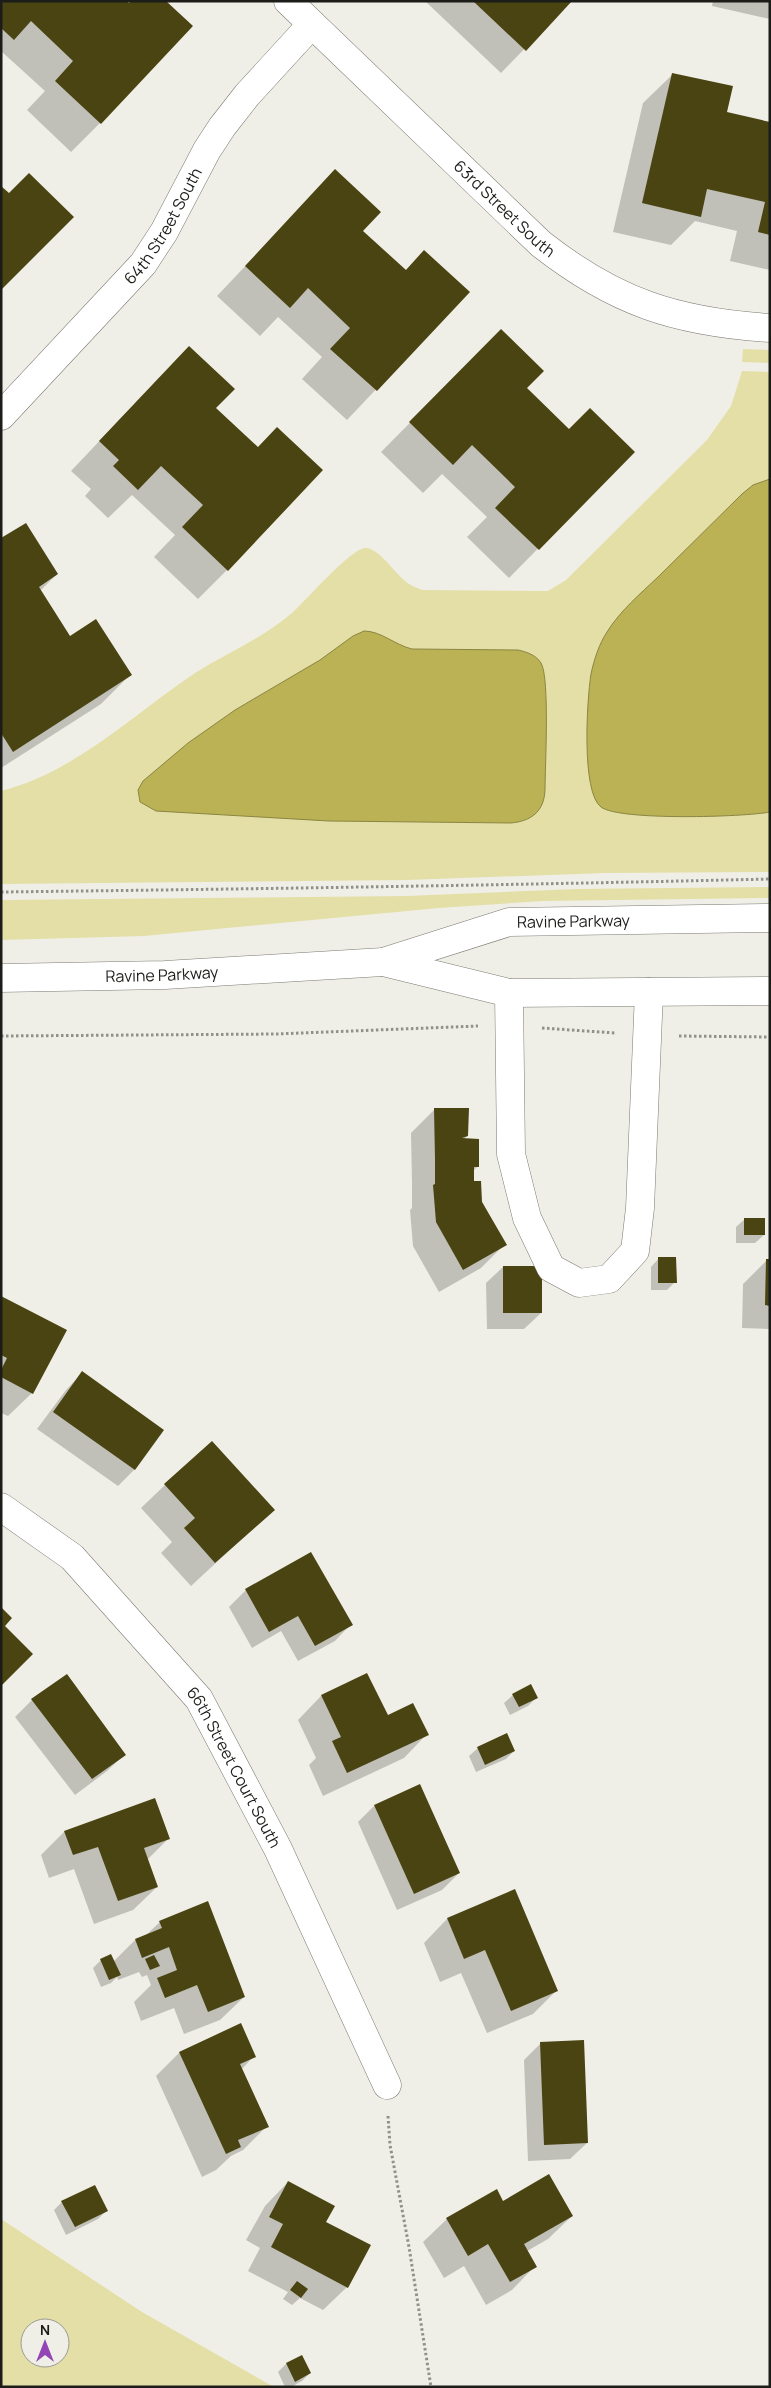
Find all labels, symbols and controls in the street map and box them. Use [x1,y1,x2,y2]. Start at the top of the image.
street label: 63rd Street South [449,155,560,262]
street label: 64th Street South [119,164,207,289]
street label: Ravine Parkway [517,909,631,933]
street label: Ravine Parkway [105,961,220,987]
street label: 66th Street Court South [182,1682,286,1852]
north arrow [20,2318,70,2368]
text: N [40,2320,50,2339]

